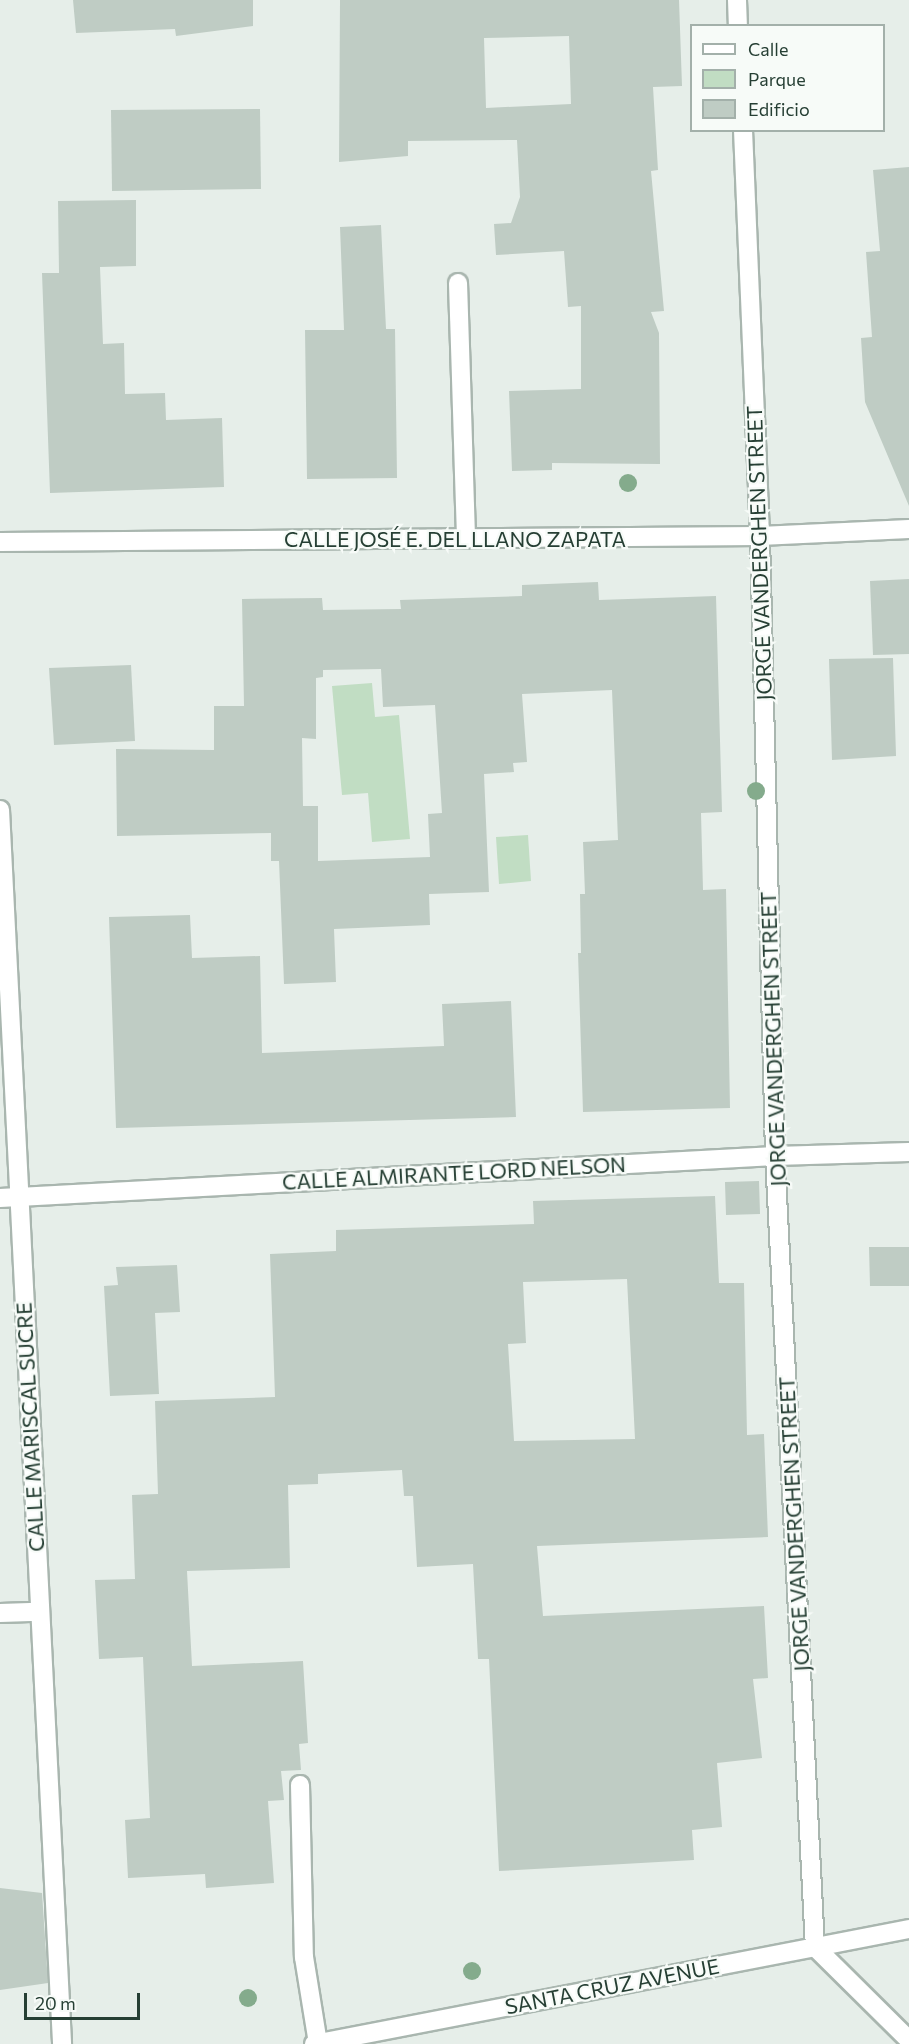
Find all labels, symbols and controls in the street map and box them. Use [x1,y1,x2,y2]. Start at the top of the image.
legend [690,24,885,132]
text: Calle [748,38,788,60]
text: Parque [748,68,806,90]
text: Edificio [748,98,810,120]
street label: JORGE VANDERGHEN STREET [741,405,777,701]
street label: CALLE JOSÉ E. DEL LLANO ZAPATA [284,526,626,552]
street label: JORGE VANDERGHEN STREET [755,891,791,1187]
street label: CALLE ALMIRANTE LORD NELSON [281,1151,627,1195]
street label: CALLE MARISCAL SUCRE [11,1302,49,1552]
street label: JORGE VANDERGHEN STREET [774,1376,814,1672]
street label: SANTA CRUZ AVENUE [503,1953,721,2019]
scale bar [27,1981,142,2019]
text: 20 m [35,1992,76,2014]

